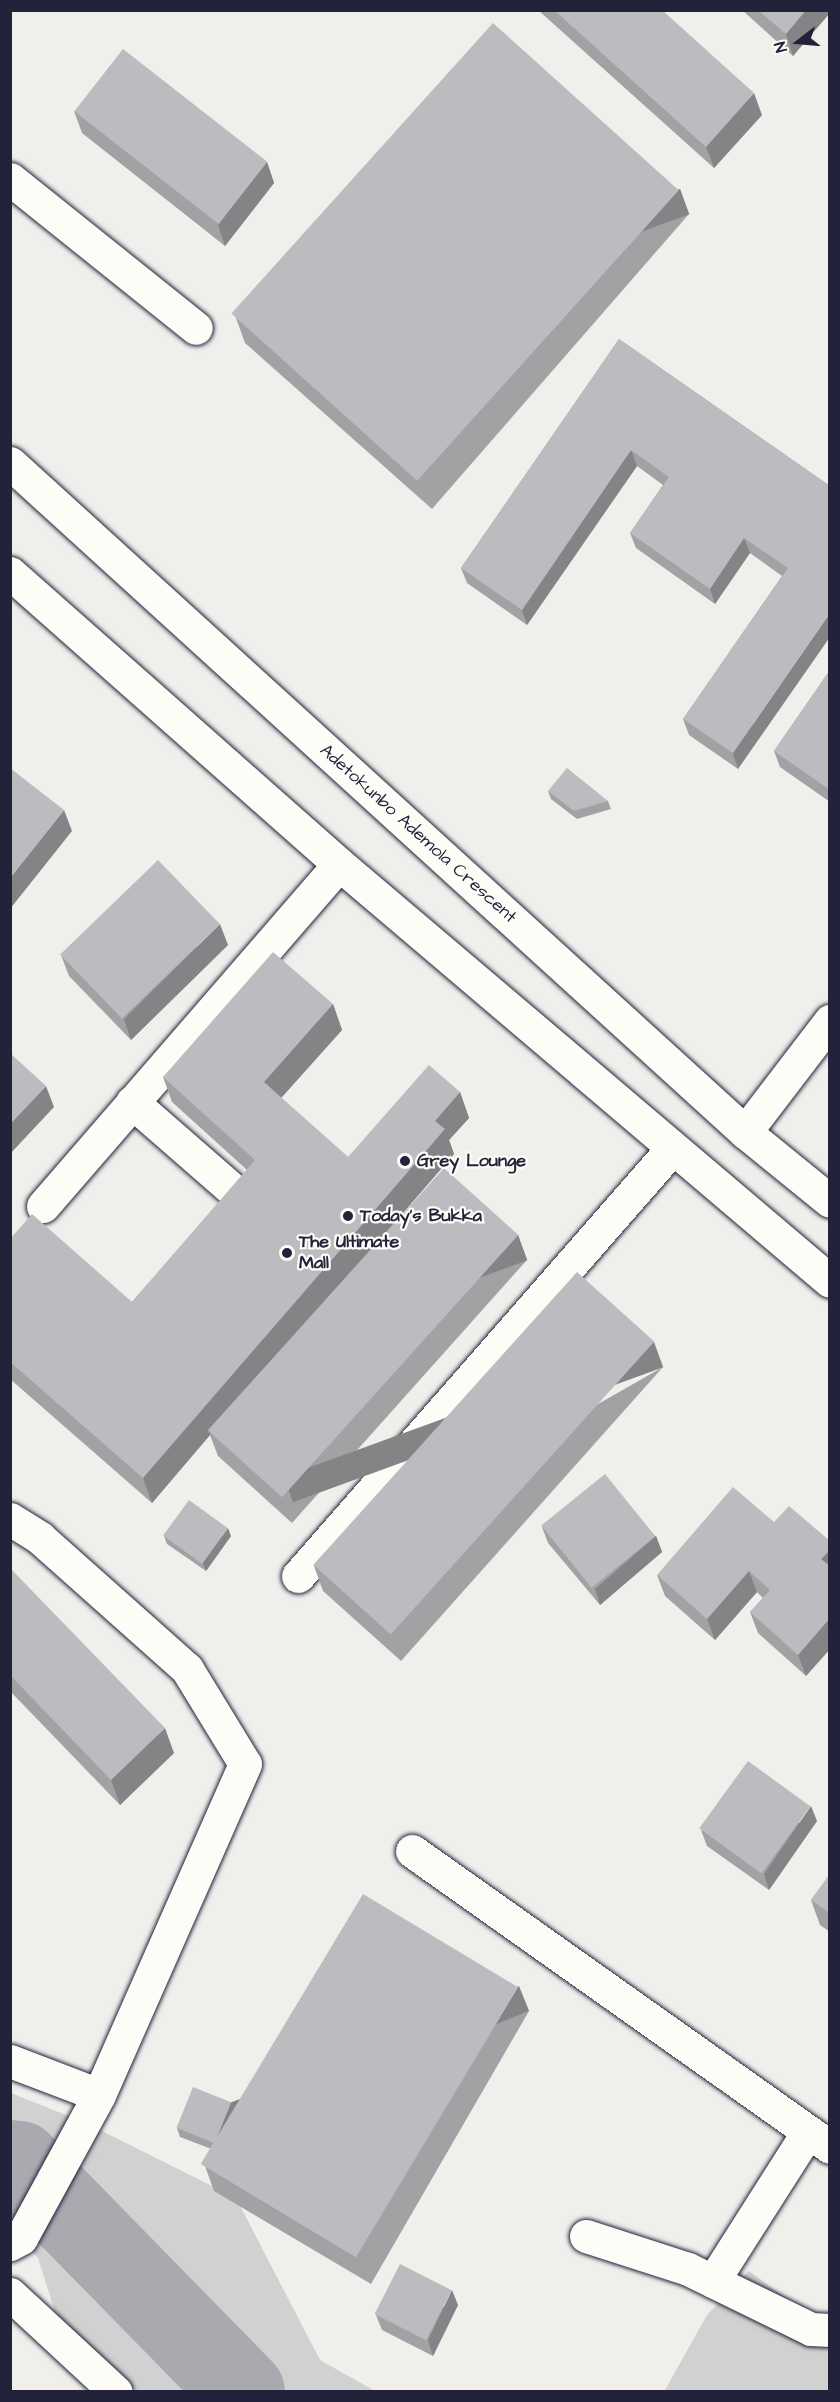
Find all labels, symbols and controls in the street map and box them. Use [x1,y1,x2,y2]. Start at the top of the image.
north arrow [768,12,828,72]
text: N [769,39,793,55]
street label: Adetokunbo Ademola Crescent [315,740,521,928]
place label: Grey Lounge [417,1150,526,1172]
marker: Grey Lounge [398,1154,412,1168]
place label: Today's Bukka [360,1205,482,1227]
marker: Today's Bukka [341,1209,355,1223]
place label: The Ultimate Mall [299,1232,399,1274]
marker: The Ultimate Mall [280,1246,294,1260]

